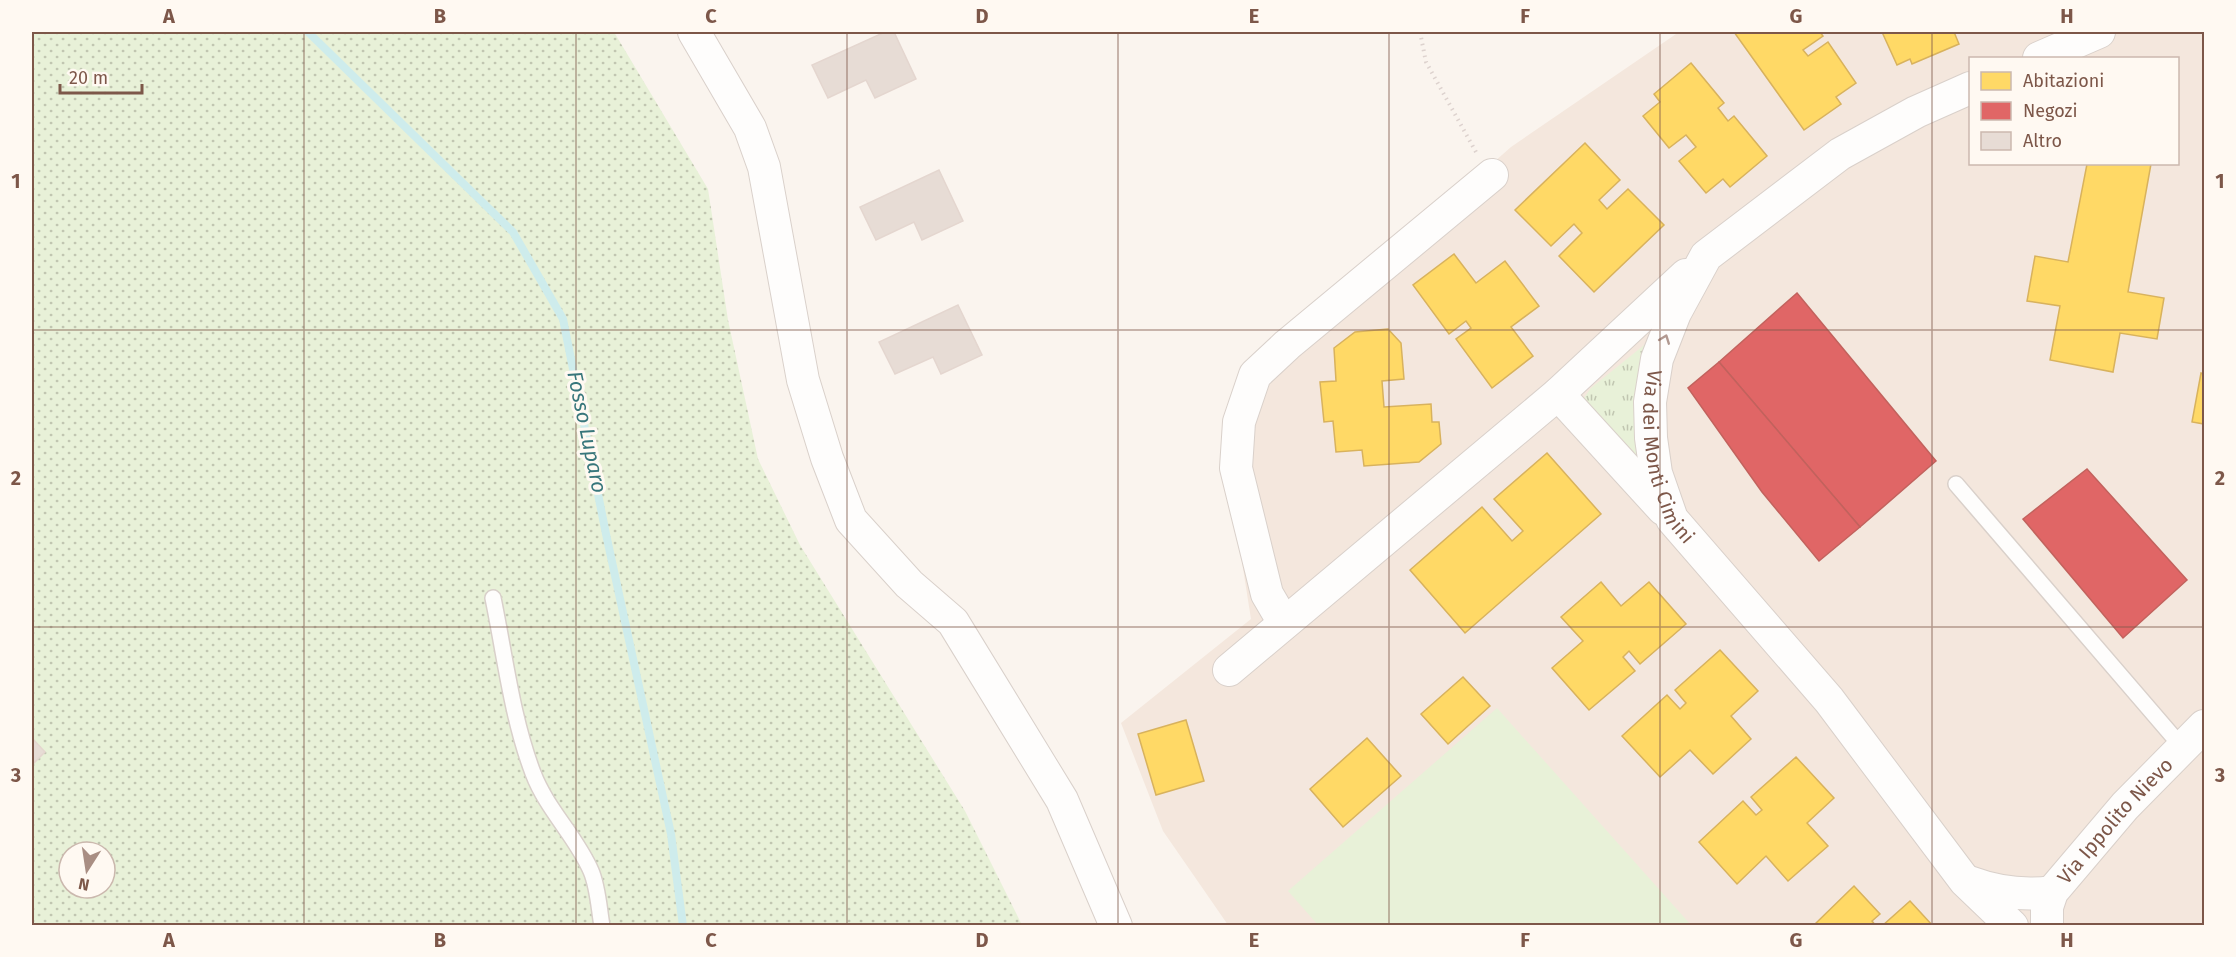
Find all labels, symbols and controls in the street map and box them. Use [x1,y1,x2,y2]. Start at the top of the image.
text: A [162,4,176,28]
text: B [434,4,446,28]
text: C [705,4,717,28]
text: D [975,4,989,28]
text: E [1249,4,1259,28]
text: F [1520,4,1530,28]
text: G [1790,4,1802,28]
text: H [2060,4,2074,28]
scale bar [60,57,142,95]
legend [1969,57,2179,165]
text: 20 m [69,67,108,89]
text: Abitazioni [2023,70,2104,92]
text: Negozi [2023,100,2078,122]
text: Altro [2023,130,2062,152]
text: 1 [11,169,21,193]
text: 1 [2215,169,2225,193]
one-way arrow [1658,334,1670,345]
street label: Via dei Monti Cimini [1638,368,1700,548]
water label: Fosso Luparo [561,369,613,495]
text: 2 [11,466,21,490]
text: 2 [2215,466,2225,490]
street label: Via Ippolito Nievo [2052,753,2178,889]
text: 3 [10,763,21,787]
text: 3 [2214,763,2225,787]
north arrow [57,840,117,900]
text: N [77,874,91,895]
text: A [162,928,176,952]
text: B [434,928,446,952]
text: C [705,928,717,952]
text: D [975,928,989,952]
text: E [1249,928,1259,952]
text: F [1520,928,1530,952]
text: G [1790,928,1802,952]
text: H [2060,928,2074,952]

